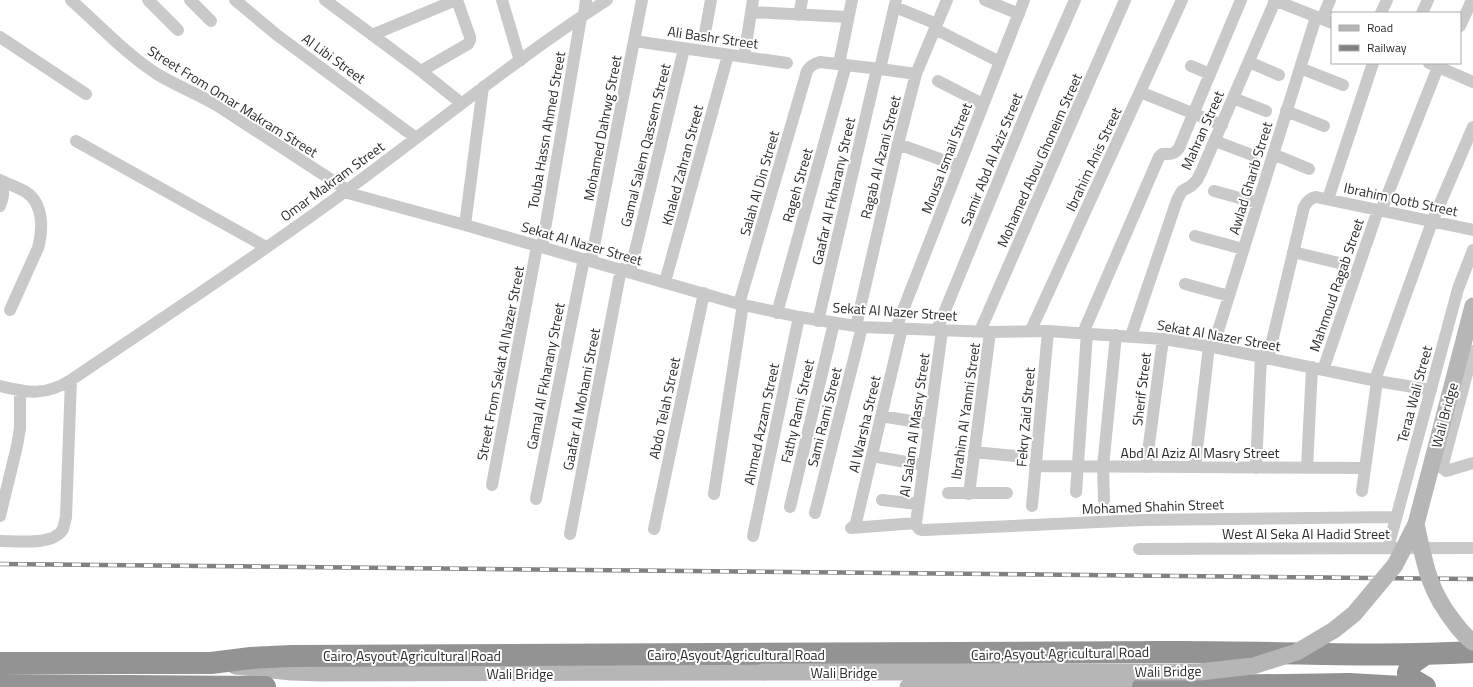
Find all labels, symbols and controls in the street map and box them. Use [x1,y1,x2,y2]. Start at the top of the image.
legend [1331,12,1461,64]
text: Road [1367,18,1393,37]
street label: Ali Bashr Street [666,20,760,54]
street label: Al Libi Street [298,28,370,88]
text: Railway [1367,38,1407,57]
street label: Street From Omar Makram Street [144,40,322,162]
street label: Touba Hassn Ahmed Street [522,49,570,210]
street label: Mohamed Dahrwg Street [578,53,626,203]
street label: Gamal Salem Qassem Street [615,61,675,229]
street label: Mohamed Abou Ghoneim Street [991,70,1087,250]
street label: Mahran Street [1175,87,1229,173]
street label: Samir Abd Al Aziz Street [955,89,1027,229]
street label: Ragab Al Azani Street [855,93,906,221]
street label: Mousa Ismail Street [915,99,977,217]
street label: Khaled Zahran Street [656,102,708,228]
street label: Ibrahim Anis Street [1060,103,1126,214]
street label: Gaafar Al Fkharany Street [806,115,860,267]
street label: Awlad Gharib Street [1223,119,1277,237]
street label: Salah Al Din Street [734,128,784,238]
street label: Omar Makram Street [276,136,388,226]
street label: Rageh Street [776,145,818,225]
street label: Ibrahim Qotb Street [1342,177,1460,221]
street label: Mahmoud Ragab Street [1303,215,1369,354]
street label: Sekat Al Nazer Street [519,216,645,270]
street label: Street From Sekat Al Nazer Street [471,264,529,462]
street label: Sekat Al Nazer Street [832,296,958,326]
street label: Gamal Al Fkharany Street [520,301,570,451]
street label: Sekat Al Nazer Street [1156,314,1282,356]
street label: Gaafar Al Mohami Street [557,326,605,472]
street label: Ibrahim Al Yamni Street [945,341,985,481]
street label: Teraa Wali Street [1391,343,1437,445]
street label: Sherif Street [1126,351,1156,427]
street label: Al Salam Al Masry Street [894,352,935,498]
street label: Abdo Telah Street [643,355,685,461]
street label: Fathy Rami Street [775,357,819,465]
street label: Ahmed Azzam Street [738,361,784,487]
street label: Sami Rami Street [801,365,847,469]
street label: Fekry Zaid Street [1010,366,1040,468]
street label: Al Warsha Street [843,373,885,475]
street label: Wali Bridge [1425,380,1463,450]
street label: Abd Al Aziz Al Masry Street [1121,442,1279,463]
street label: Mohamed Shahin Street [1082,493,1225,519]
street label: West Al Seka Al Hadid Street [1222,523,1390,544]
street label: Cairo,Asyout Agricultural Road [971,641,1149,665]
street label: Cairo,Asyout Agricultural Road [647,644,825,665]
street label: Cairo,Asyout Agricultural Road [323,645,501,666]
street label: Wali Bridge [1134,660,1202,682]
street label: Wali Bridge [811,662,877,683]
street label: Wali Bridge [487,663,553,684]

